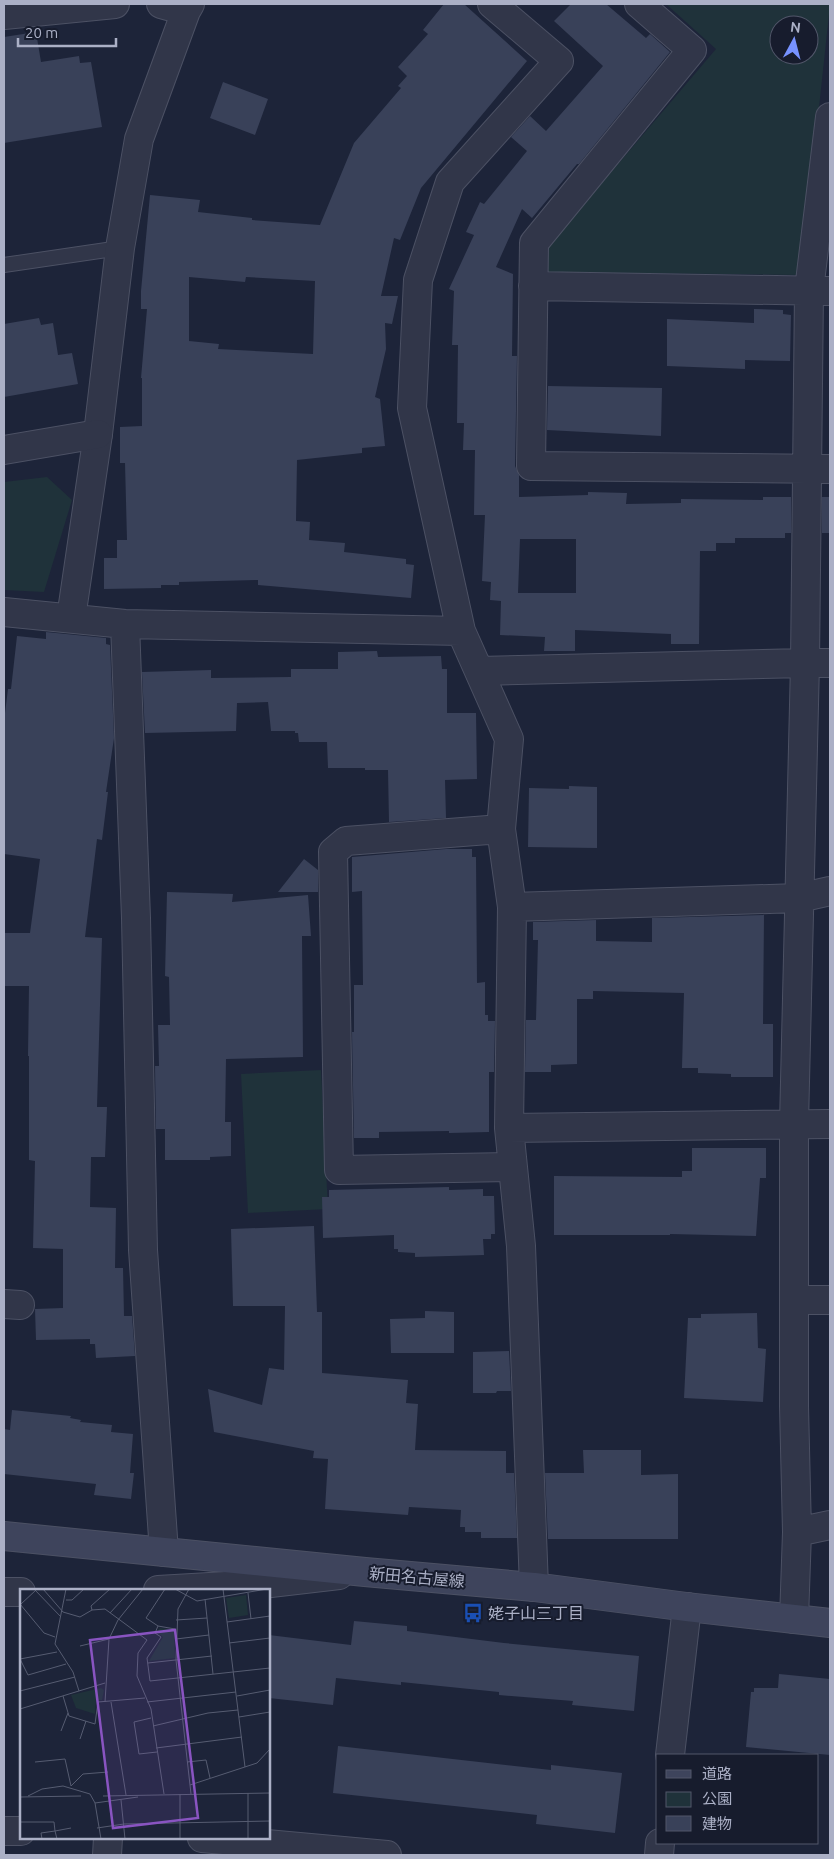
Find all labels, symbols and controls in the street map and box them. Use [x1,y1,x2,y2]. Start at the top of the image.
scale bar [18,15,115,47]
north arrow [769,15,819,65]
text: N [789,19,802,36]
text: 20 m [25,24,58,41]
street label: 新田名古屋線 [368,1564,466,1590]
inset map [20,1589,270,1839]
bus stop icon: 姥子山三丁目 [462,1602,484,1624]
place label: 姥子山三丁目 [488,1604,584,1622]
legend [656,1754,819,1844]
text: 道路 [702,1765,732,1782]
text: 公園 [702,1790,732,1807]
text: 建物 [702,1815,732,1832]

